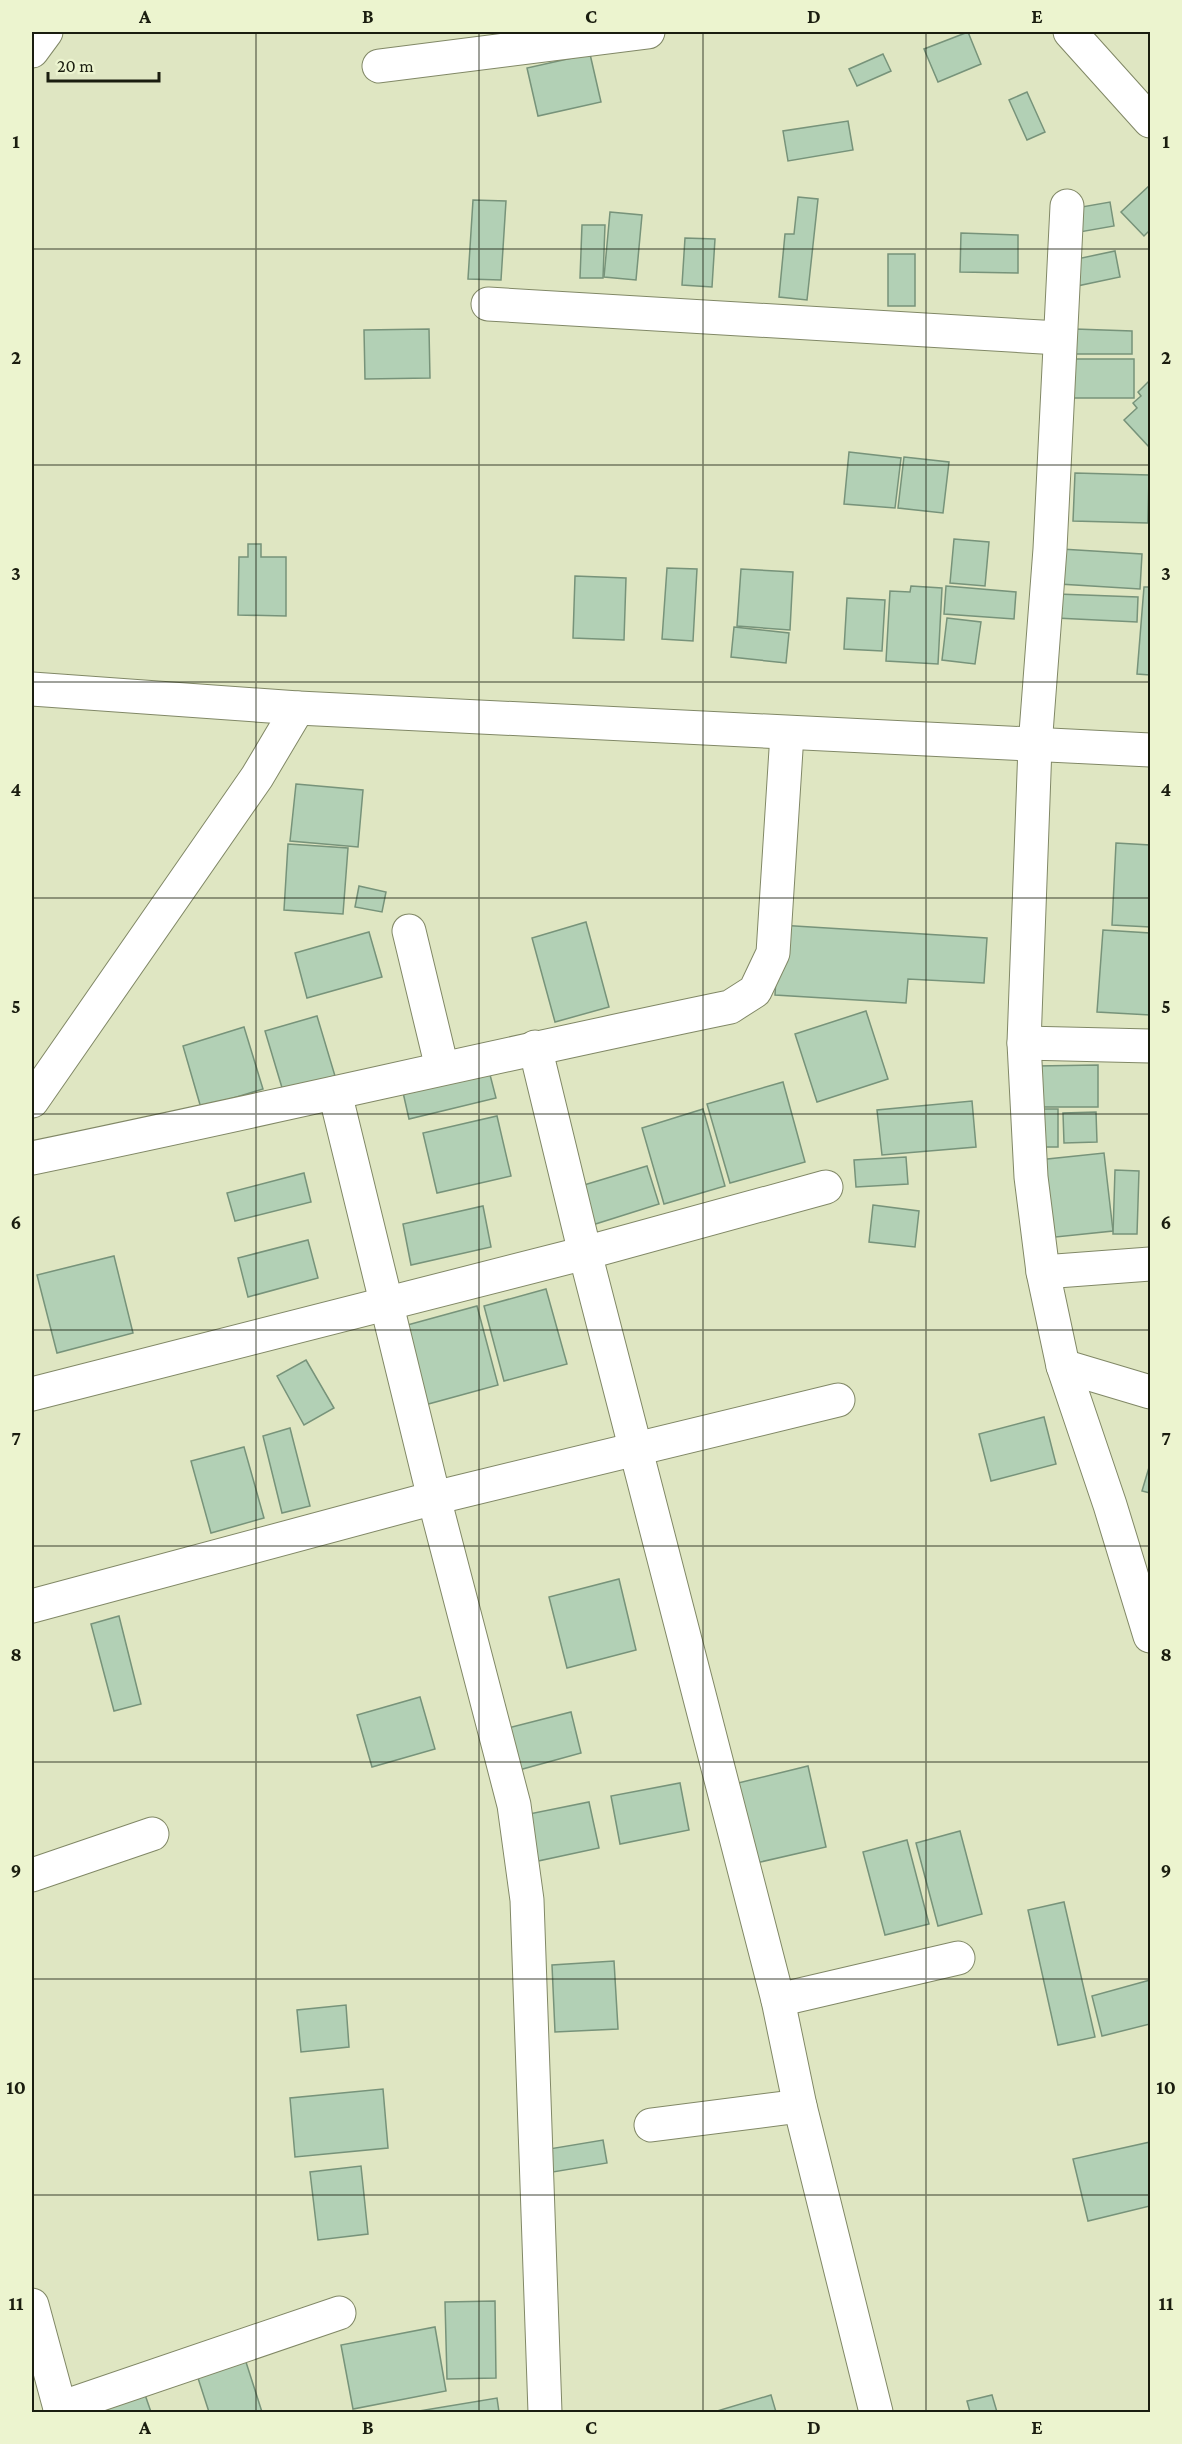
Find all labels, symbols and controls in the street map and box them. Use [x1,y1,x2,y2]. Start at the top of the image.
text: A [138,5,152,27]
text: B [362,5,374,27]
text: C [585,5,597,27]
text: D [807,5,821,27]
text: E [1031,5,1043,27]
scale bar [48,45,159,83]
text: 20 m [57,56,94,76]
text: 1 [12,130,20,152]
text: 1 [1162,130,1170,152]
text: 2 [11,346,21,368]
text: 2 [1161,346,1171,368]
text: 3 [11,562,21,584]
text: 3 [1161,562,1171,584]
text: 4 [11,778,22,800]
text: 4 [1161,778,1172,800]
text: 5 [11,995,21,1017]
text: 5 [1161,995,1171,1017]
text: 6 [11,1211,21,1233]
text: 6 [1161,1211,1171,1233]
text: 7 [11,1427,21,1449]
text: 7 [1161,1427,1171,1449]
text: 8 [10,1643,22,1665]
text: 8 [1160,1643,1172,1665]
text: 9 [11,1859,21,1881]
text: 9 [1161,1859,1171,1881]
text: 10 [6,2076,26,2098]
text: 10 [1156,2076,1176,2098]
text: 11 [9,2292,24,2314]
text: 11 [1159,2292,1174,2314]
text: A [138,2416,152,2438]
text: B [362,2416,374,2438]
text: C [585,2416,597,2438]
text: D [807,2416,821,2438]
text: E [1031,2416,1043,2438]

